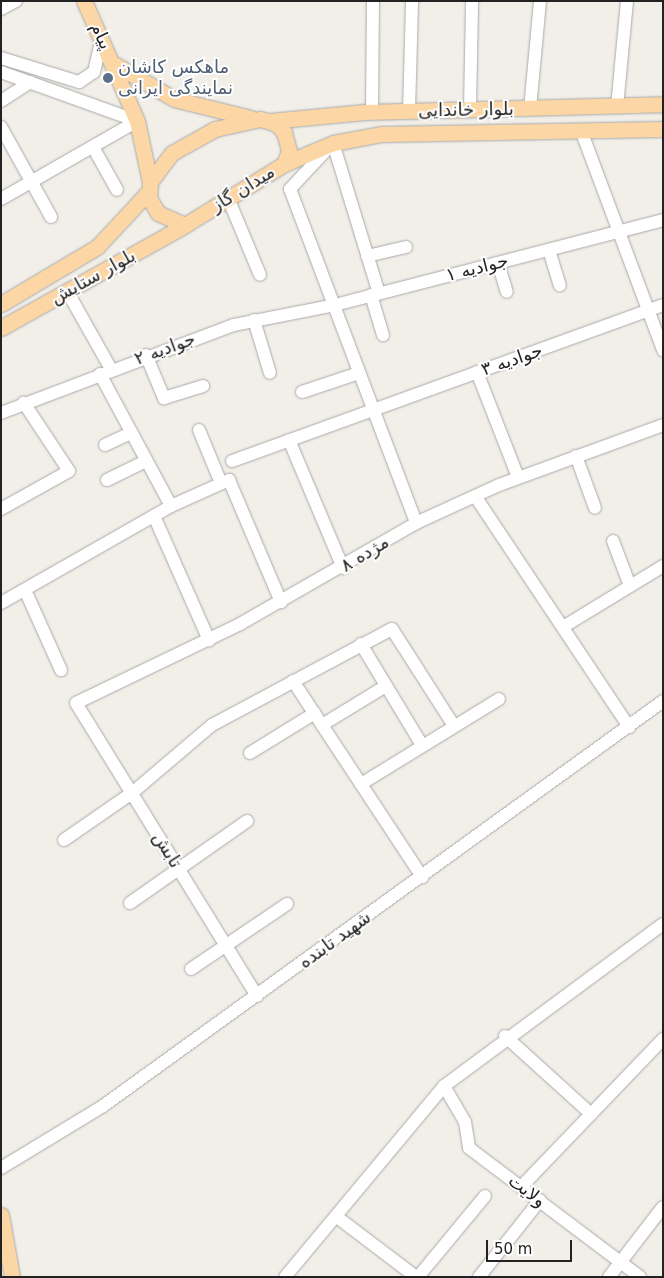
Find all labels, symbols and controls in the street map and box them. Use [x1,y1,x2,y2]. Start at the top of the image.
street label: پیام [85,19,117,53]
place label: ماهکس کاشان نمایندگی ایرانی [118,57,233,100]
marker: ماهکس کاشان نمایندگی ایرانی [102,72,114,84]
street label: بلوار خاندایی [418,98,514,122]
street label: میدان گاز [207,161,279,217]
street label: بلوار ستایش [47,245,139,309]
street label: جوادیه ۱ [444,250,510,286]
street label: جوادیه ۲ [131,328,199,370]
street label: جوادیه ۳ [478,339,546,381]
street label: مژده ۸ [337,531,393,577]
street label: تابش [148,828,186,872]
street label: شهید تابنده [295,907,375,973]
street label: ولایت [504,1170,550,1212]
scale bar [489,1230,575,1262]
text: 50 m [494,1240,532,1258]

